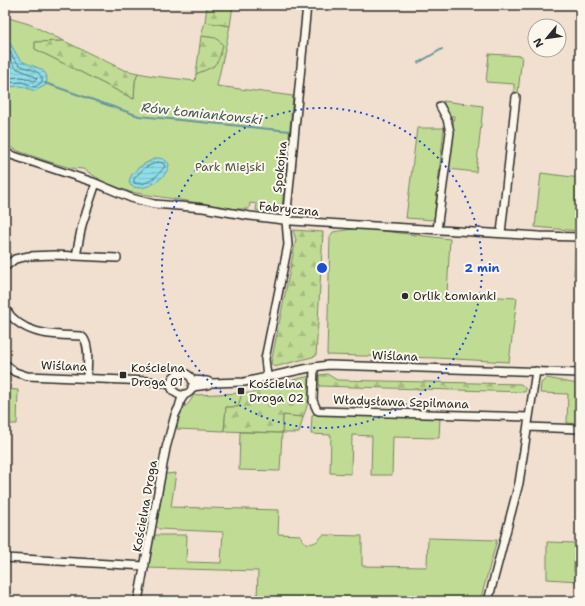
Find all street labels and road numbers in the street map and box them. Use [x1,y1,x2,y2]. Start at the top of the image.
street label: Spokojna [269,140,291,194]
street label: Fabryczna [258,198,320,220]
street label: Wiślana [372,347,419,365]
street label: Wiślana [41,357,88,375]
street label: Władysława Szpilmana [333,392,470,412]
street label: Kościelna Droga [129,458,161,553]

